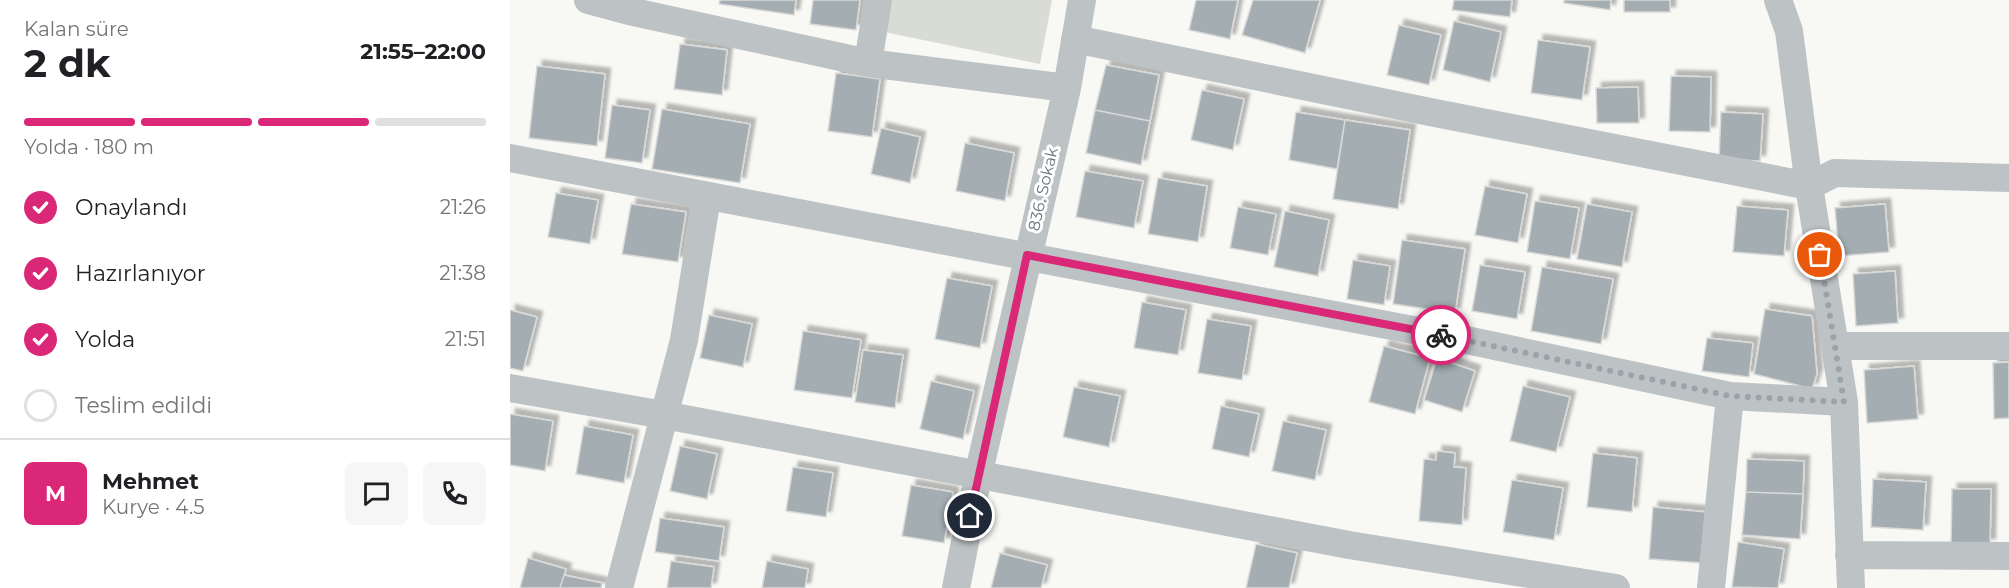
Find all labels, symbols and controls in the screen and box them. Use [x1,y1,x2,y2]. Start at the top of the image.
text: Kalan süre [24,17,129,41]
text: 21:55–22:00 [360,38,486,65]
text: 2 dk [24,39,111,87]
text: Yolda · 180 m [24,135,154,159]
street label: 836. Sokak [1024,145,1062,233]
icon: check [24,191,57,224]
text: Onaylandı [75,194,187,221]
text: 21:26 [440,195,486,219]
pin [1794,229,1845,280]
icon: bag [1803,238,1836,271]
icon: check [24,257,57,290]
text: Hazırlanıyor [75,260,205,287]
text: 21:38 [439,261,486,285]
courier [1411,305,1471,365]
icon: bike [1425,319,1458,352]
icon: check [24,323,57,356]
text: Yolda [75,326,135,353]
text: 21:51 [445,327,486,351]
text: Teslim edildi [75,392,212,419]
button: chat [345,462,408,525]
button: phone [423,462,486,525]
text: Mehmet [102,468,199,495]
text: M [45,480,66,507]
pin [944,490,995,541]
text: Kurye · 4.5 [102,495,205,519]
icon: home [953,499,986,532]

